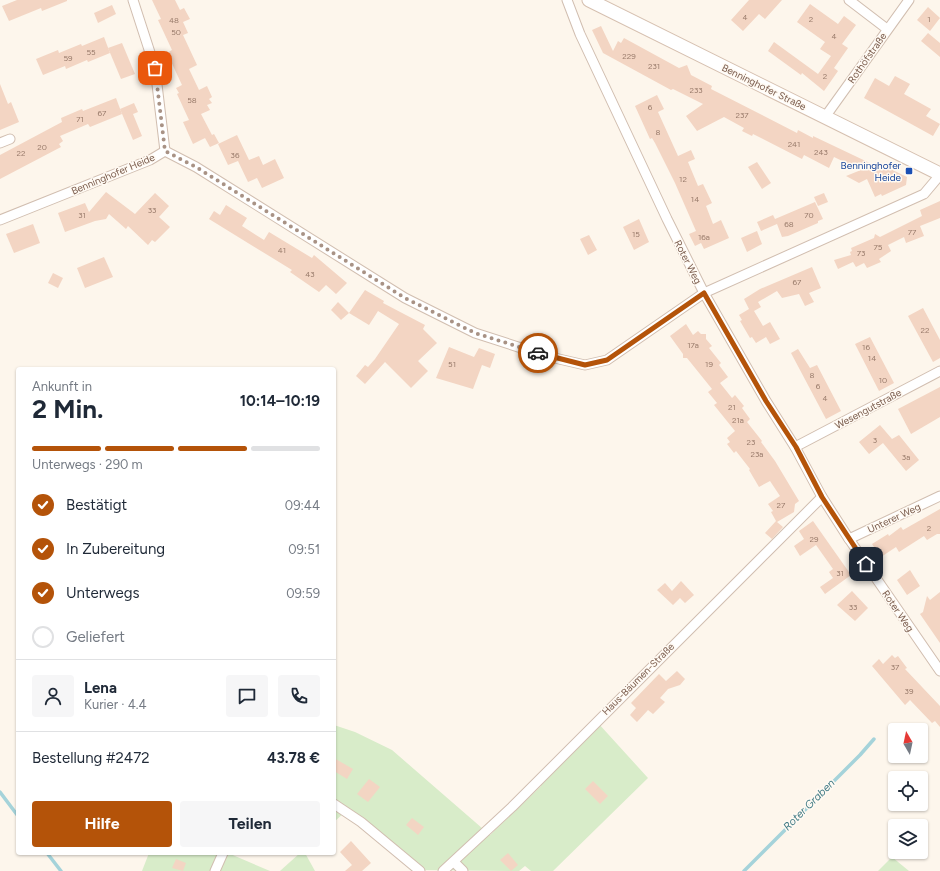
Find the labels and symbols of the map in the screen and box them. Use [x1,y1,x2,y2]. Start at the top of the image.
house number: 4 [743,12,748,22]
house number: 2 [809,14,813,24]
house number: 1 [927,14,931,24]
house number: 48 [169,15,179,25]
house number: 50 [171,27,181,37]
street label: Rothöfstraße [845,30,890,86]
house number: 4 [832,31,837,41]
house number: 55 [86,47,96,57]
pin [138,51,172,85]
house number: 229 [622,51,636,61]
house number: 59 [63,53,73,63]
house number: 231 [648,61,660,71]
street label: Benninghofer Straße [720,61,809,113]
house number: 2 [823,71,827,81]
house number: 233 [689,85,703,95]
house number: 58 [187,95,197,105]
house number: 6 [648,102,653,112]
house number: 67 [98,108,107,118]
house number: 237 [735,110,749,120]
house number: 71 [76,114,84,124]
house number: 8 [656,127,661,137]
house number: 241 [788,139,800,149]
house number: 20 [37,142,47,152]
house number: 243 [814,147,828,157]
house number: 22 [17,148,25,158]
street label: Benninghofer Heide [69,150,157,197]
house number: 36 [231,150,240,160]
place label: Benninghofer Heide [841,159,902,184]
marker: Benninghofer Heide [904,166,914,176]
house number: 12 [679,174,687,184]
house number: 14 [691,194,699,204]
house number: 33 [148,205,156,215]
house number: 31 [78,210,86,220]
house number: 70 [804,210,814,220]
house number: 68 [784,219,794,229]
house number: 77 [908,227,917,237]
house number: 15 [632,229,640,239]
house number: 16a [698,232,710,242]
street label: Roter Weg [671,238,705,286]
house number: 75 [874,242,883,252]
house number: 41 [278,245,286,255]
house number: 73 [857,248,865,258]
house number: 43 [305,269,315,279]
house number: 67 [793,277,802,287]
house number: 22 [921,325,929,335]
courier [518,333,558,373]
house number: 17a [687,340,699,350]
house number: 16 [862,342,870,352]
house number: 14 [868,353,876,363]
house number: 51 [448,359,456,369]
house number: 19 [705,359,713,369]
house number: 8 [810,370,815,380]
house number: 10 [879,375,887,385]
house number: 6 [816,381,821,391]
street label: Wesengutstraße [832,386,904,432]
house number: 4 [823,393,828,403]
house number: 21 [728,402,736,412]
house number: 21a [732,415,744,425]
house number: 3 [873,435,877,445]
house number: 23 [747,437,755,447]
house number: 23a [751,449,763,459]
house number: 3a [902,452,910,462]
house number: 27 [777,500,786,510]
street label: Unterer Weg [865,500,923,536]
house number: 2 [927,523,931,533]
house number: 29 [810,534,819,544]
pin [849,547,883,581]
house number: 31 [836,568,844,578]
street label: Roter Weg [879,588,917,634]
house number: 33 [849,602,857,612]
street label: Haus-Bäumen-Straße [599,640,677,718]
house number: 37 [891,662,900,672]
house number: 39 [905,686,914,696]
north arrow [888,723,928,763]
water label: Roter Graben [781,777,837,833]

